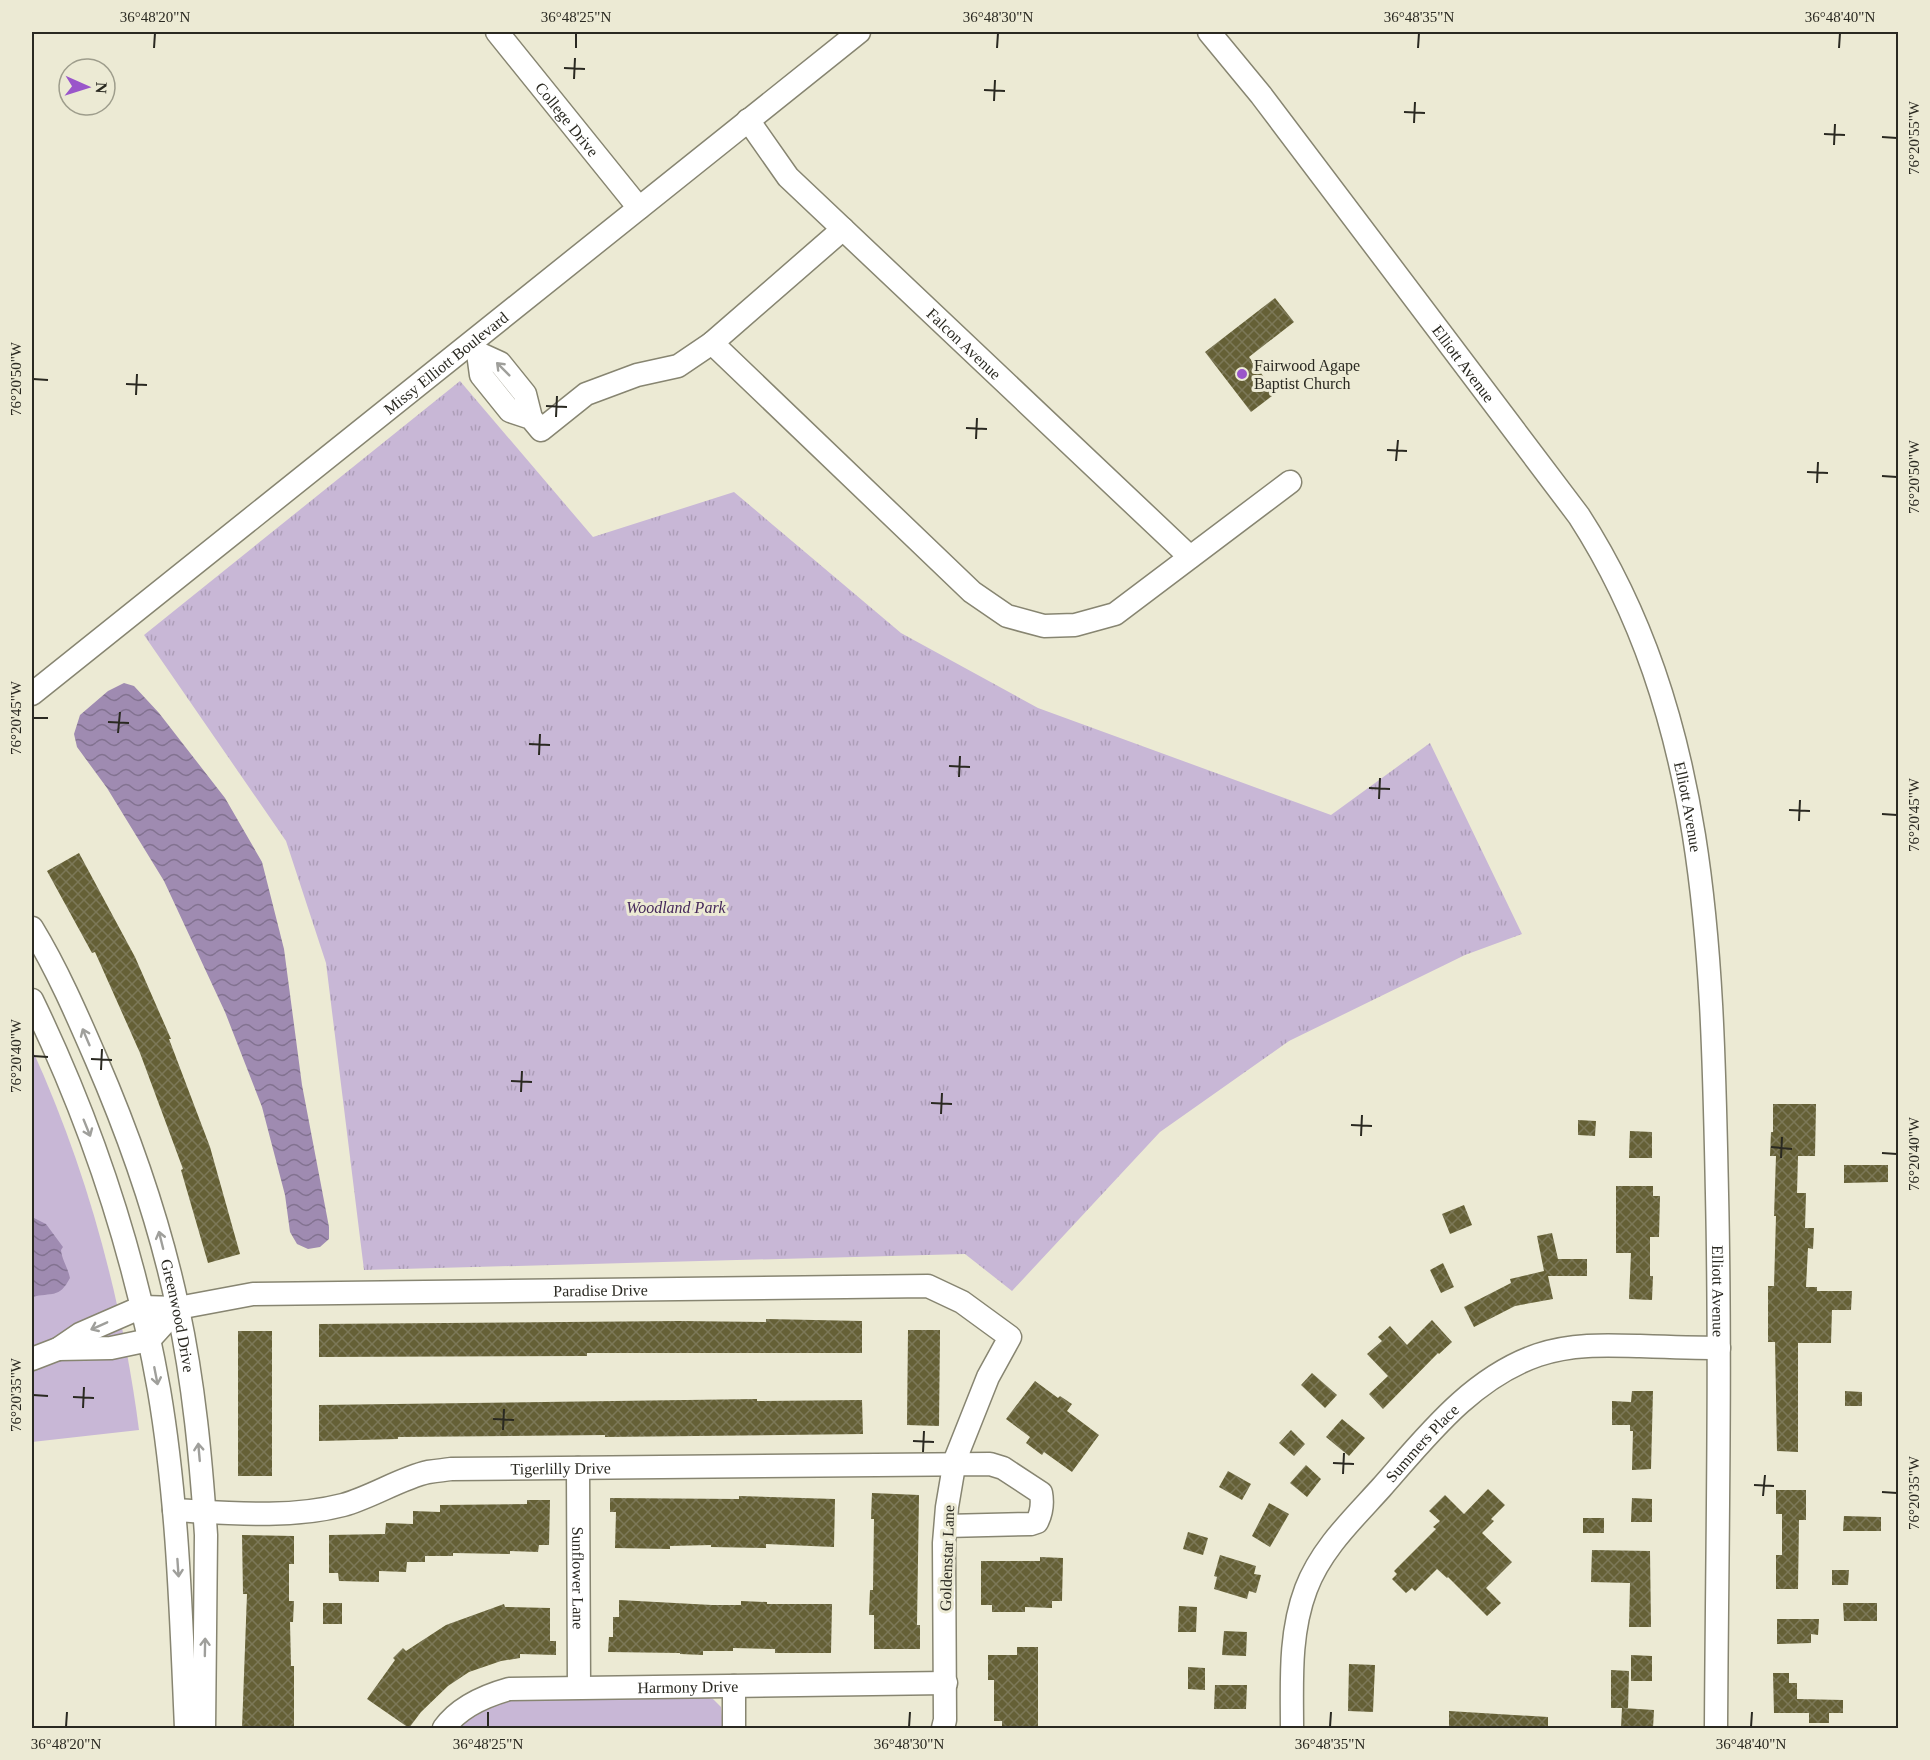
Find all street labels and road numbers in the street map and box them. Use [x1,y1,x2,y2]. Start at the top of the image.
street label: College Drive [532,79,602,160]
street label: Falcon Avenue [924,305,1005,382]
street label: Missy Elliott Boulevard [380,308,511,418]
street label: Elliott Avenue [1429,322,1498,405]
street label: Elliott Avenue [1671,760,1705,853]
street label: Elliott Avenue [1709,1245,1727,1337]
street label: Greenwood Drive [158,1257,198,1373]
street label: Paradise Drive [553,1281,648,1299]
street label: Summers Place [1382,1401,1462,1485]
street label: Tigerlilly Drive [510,1459,611,1478]
street label: Goldenstar Lane [937,1505,957,1611]
street label: Sunflower Lane [570,1527,587,1629]
street label: Harmony Drive [637,1677,738,1696]

